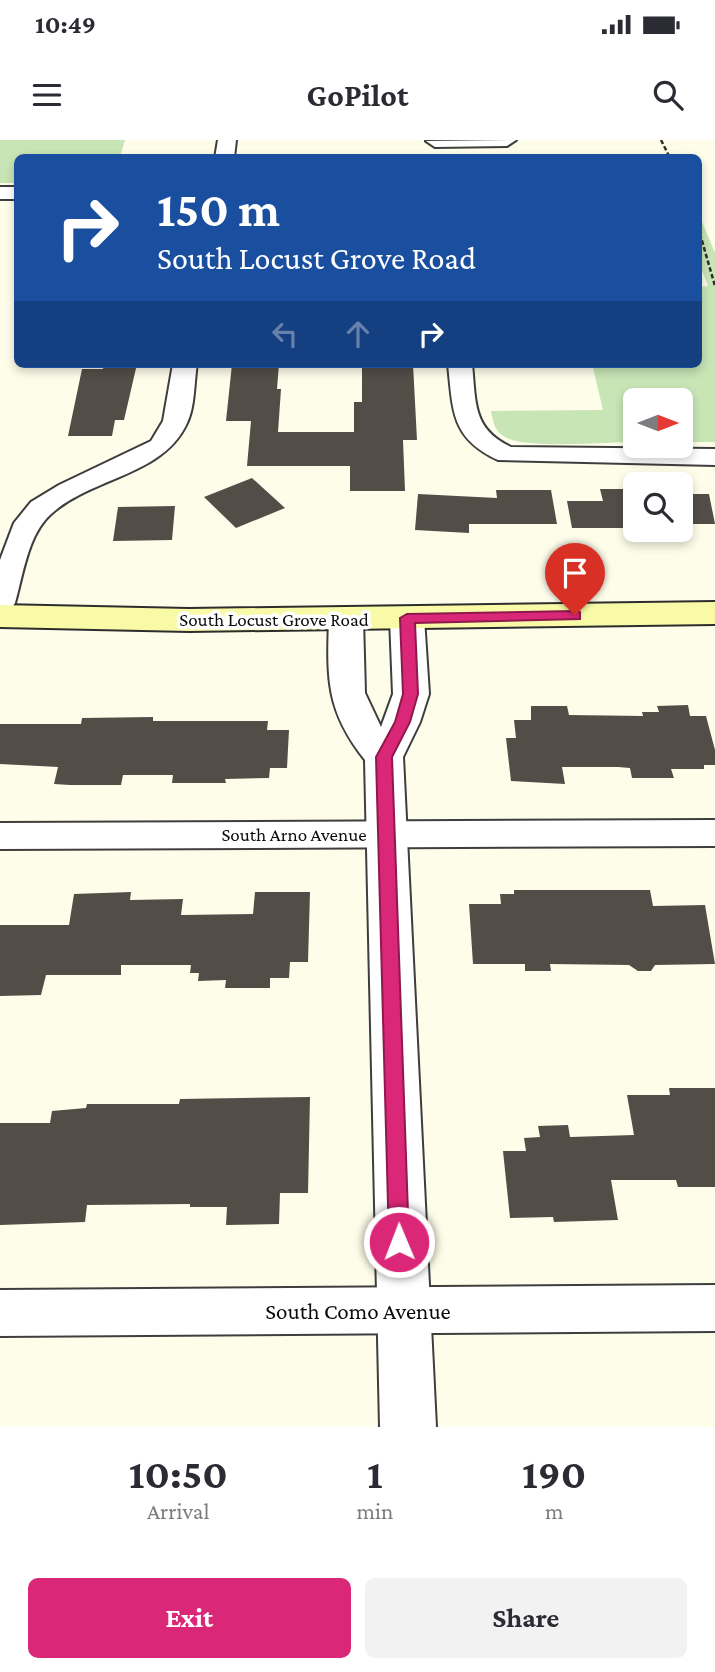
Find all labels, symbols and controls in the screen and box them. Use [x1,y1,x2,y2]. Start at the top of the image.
text: 10:49 [35,10,96,39]
icon: menu [28,76,66,114]
icon: search [649,76,687,114]
text: GoPilot [307,77,408,113]
icon: right [42,182,133,273]
text: 150 m [157,182,280,237]
text: South Locust Grove Road [157,240,476,276]
icon: left [266,315,304,353]
icon: ahead [339,315,377,353]
icon: right [412,315,450,353]
north arrow [623,388,693,458]
map controls [623,388,693,542]
button: search [623,472,693,542]
pin [545,543,605,615]
icon: arrive [556,554,594,592]
street label: South Locust Grove Road [179,609,369,630]
street label: South Arno Avenue [221,824,367,845]
position arrow [362,1205,436,1279]
street label: South Como Avenue [265,1298,451,1324]
text: 10:50 [129,1450,228,1497]
text: 1 [367,1450,383,1497]
text: 190 [522,1450,586,1497]
text: Arrival [147,1498,210,1524]
text: min [356,1498,393,1524]
text: m [545,1498,563,1524]
button: Exit [28,1578,351,1658]
button: Share [365,1578,687,1658]

